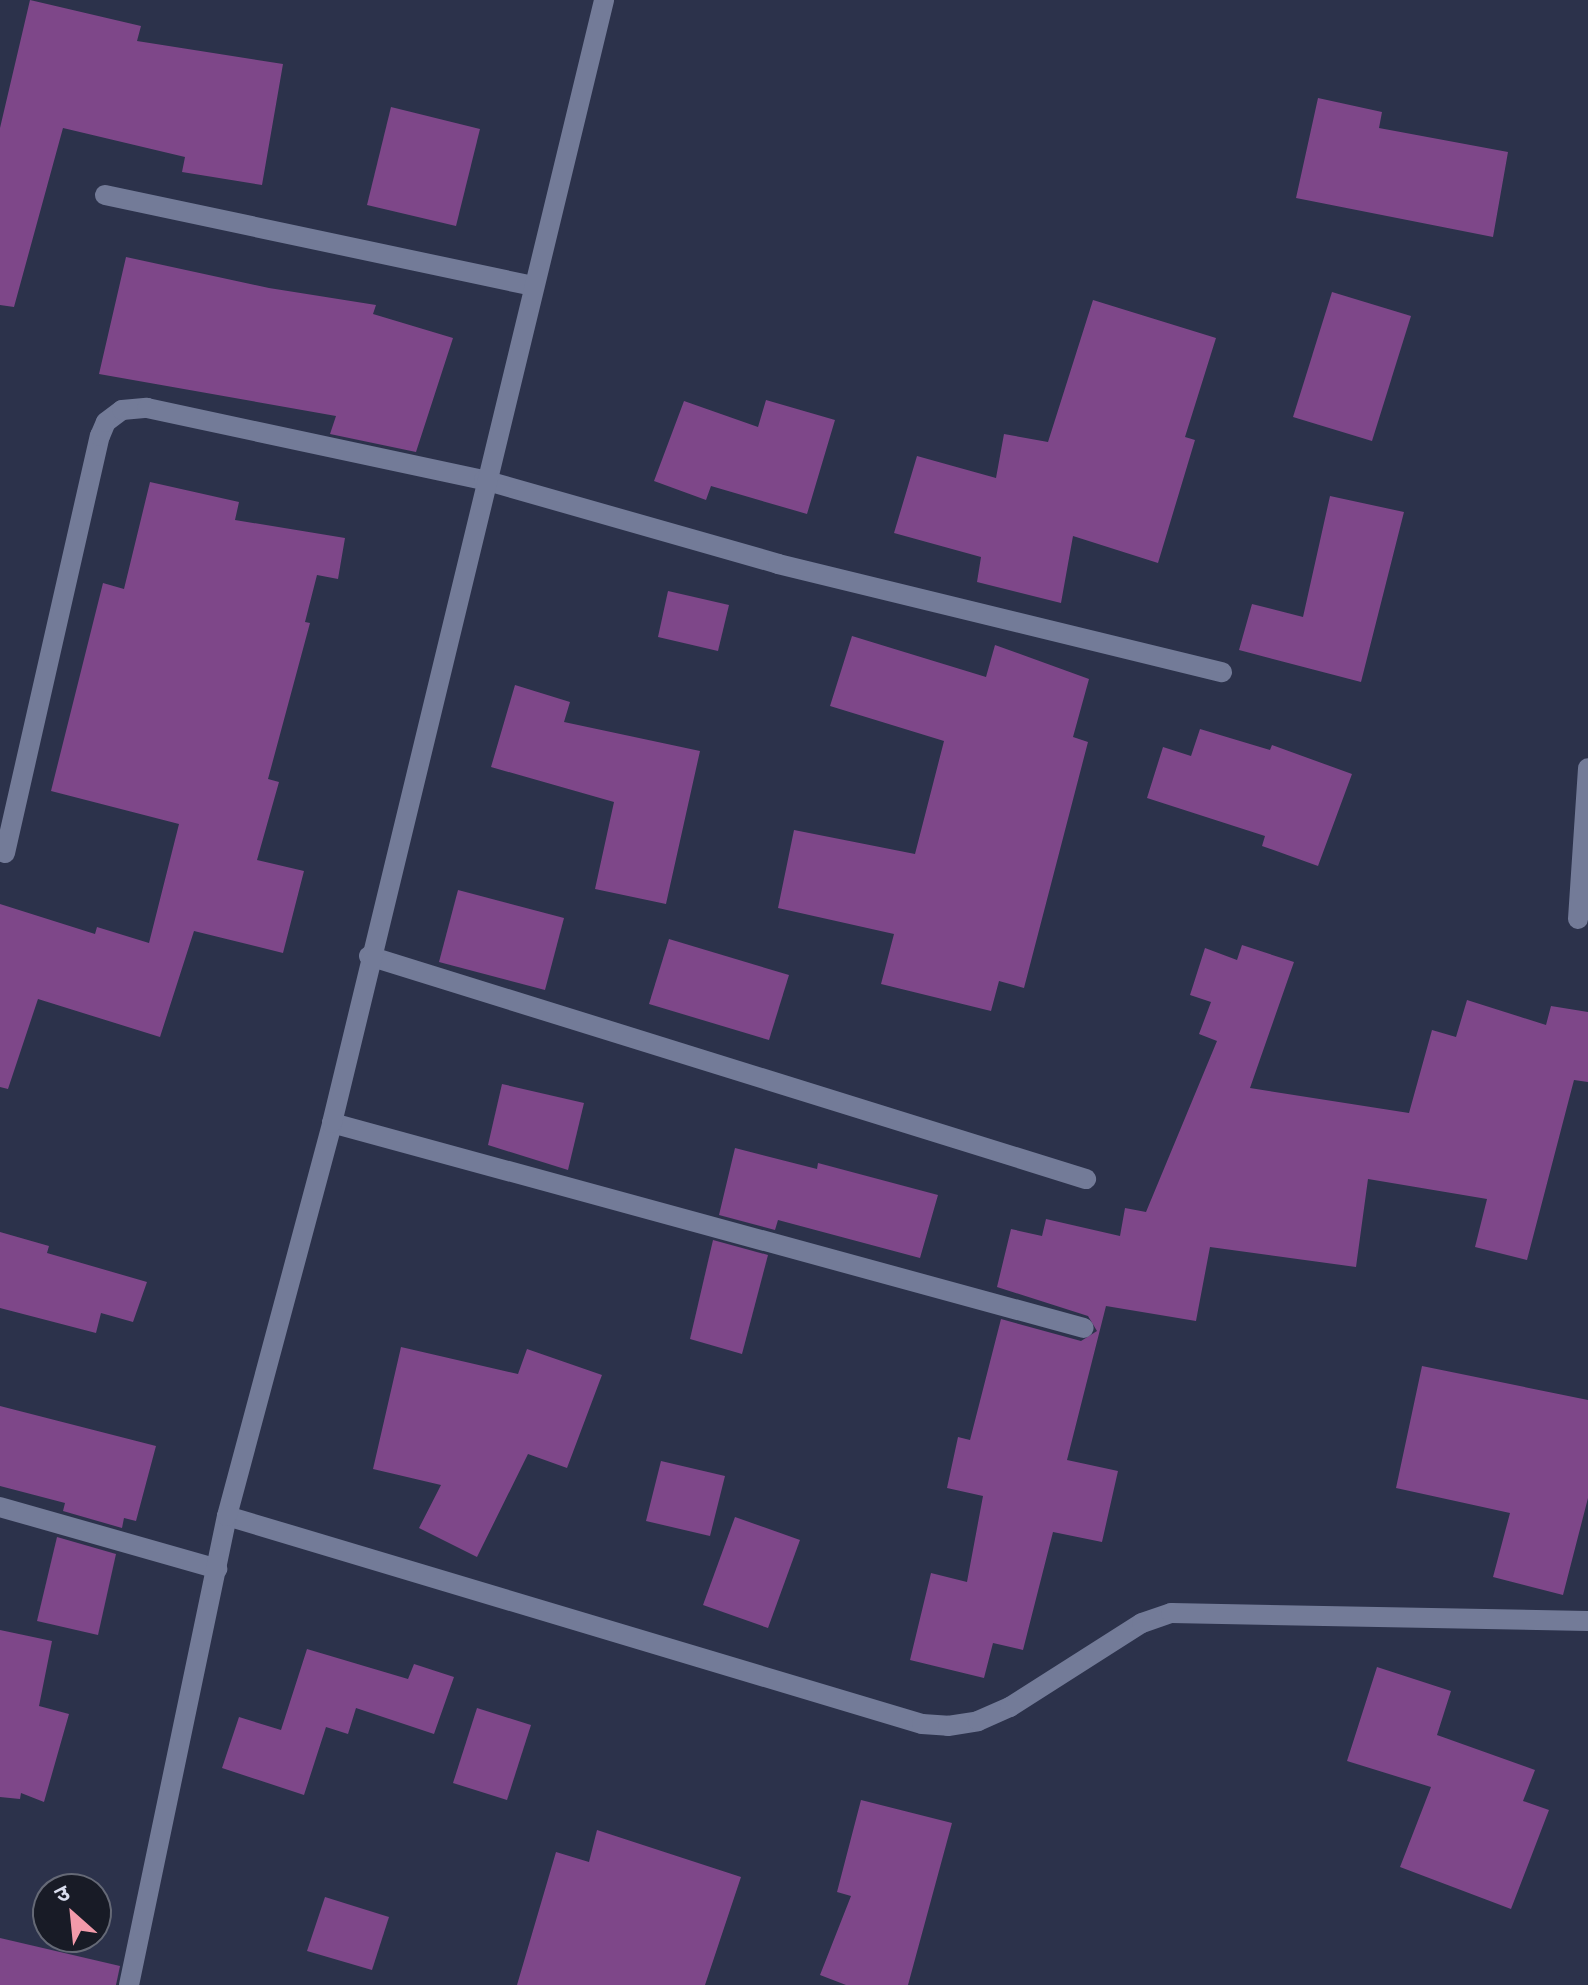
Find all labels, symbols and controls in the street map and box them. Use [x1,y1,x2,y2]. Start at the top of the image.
north arrow [32,1873,112,1953]
text: उ [50,1878,74,1909]

